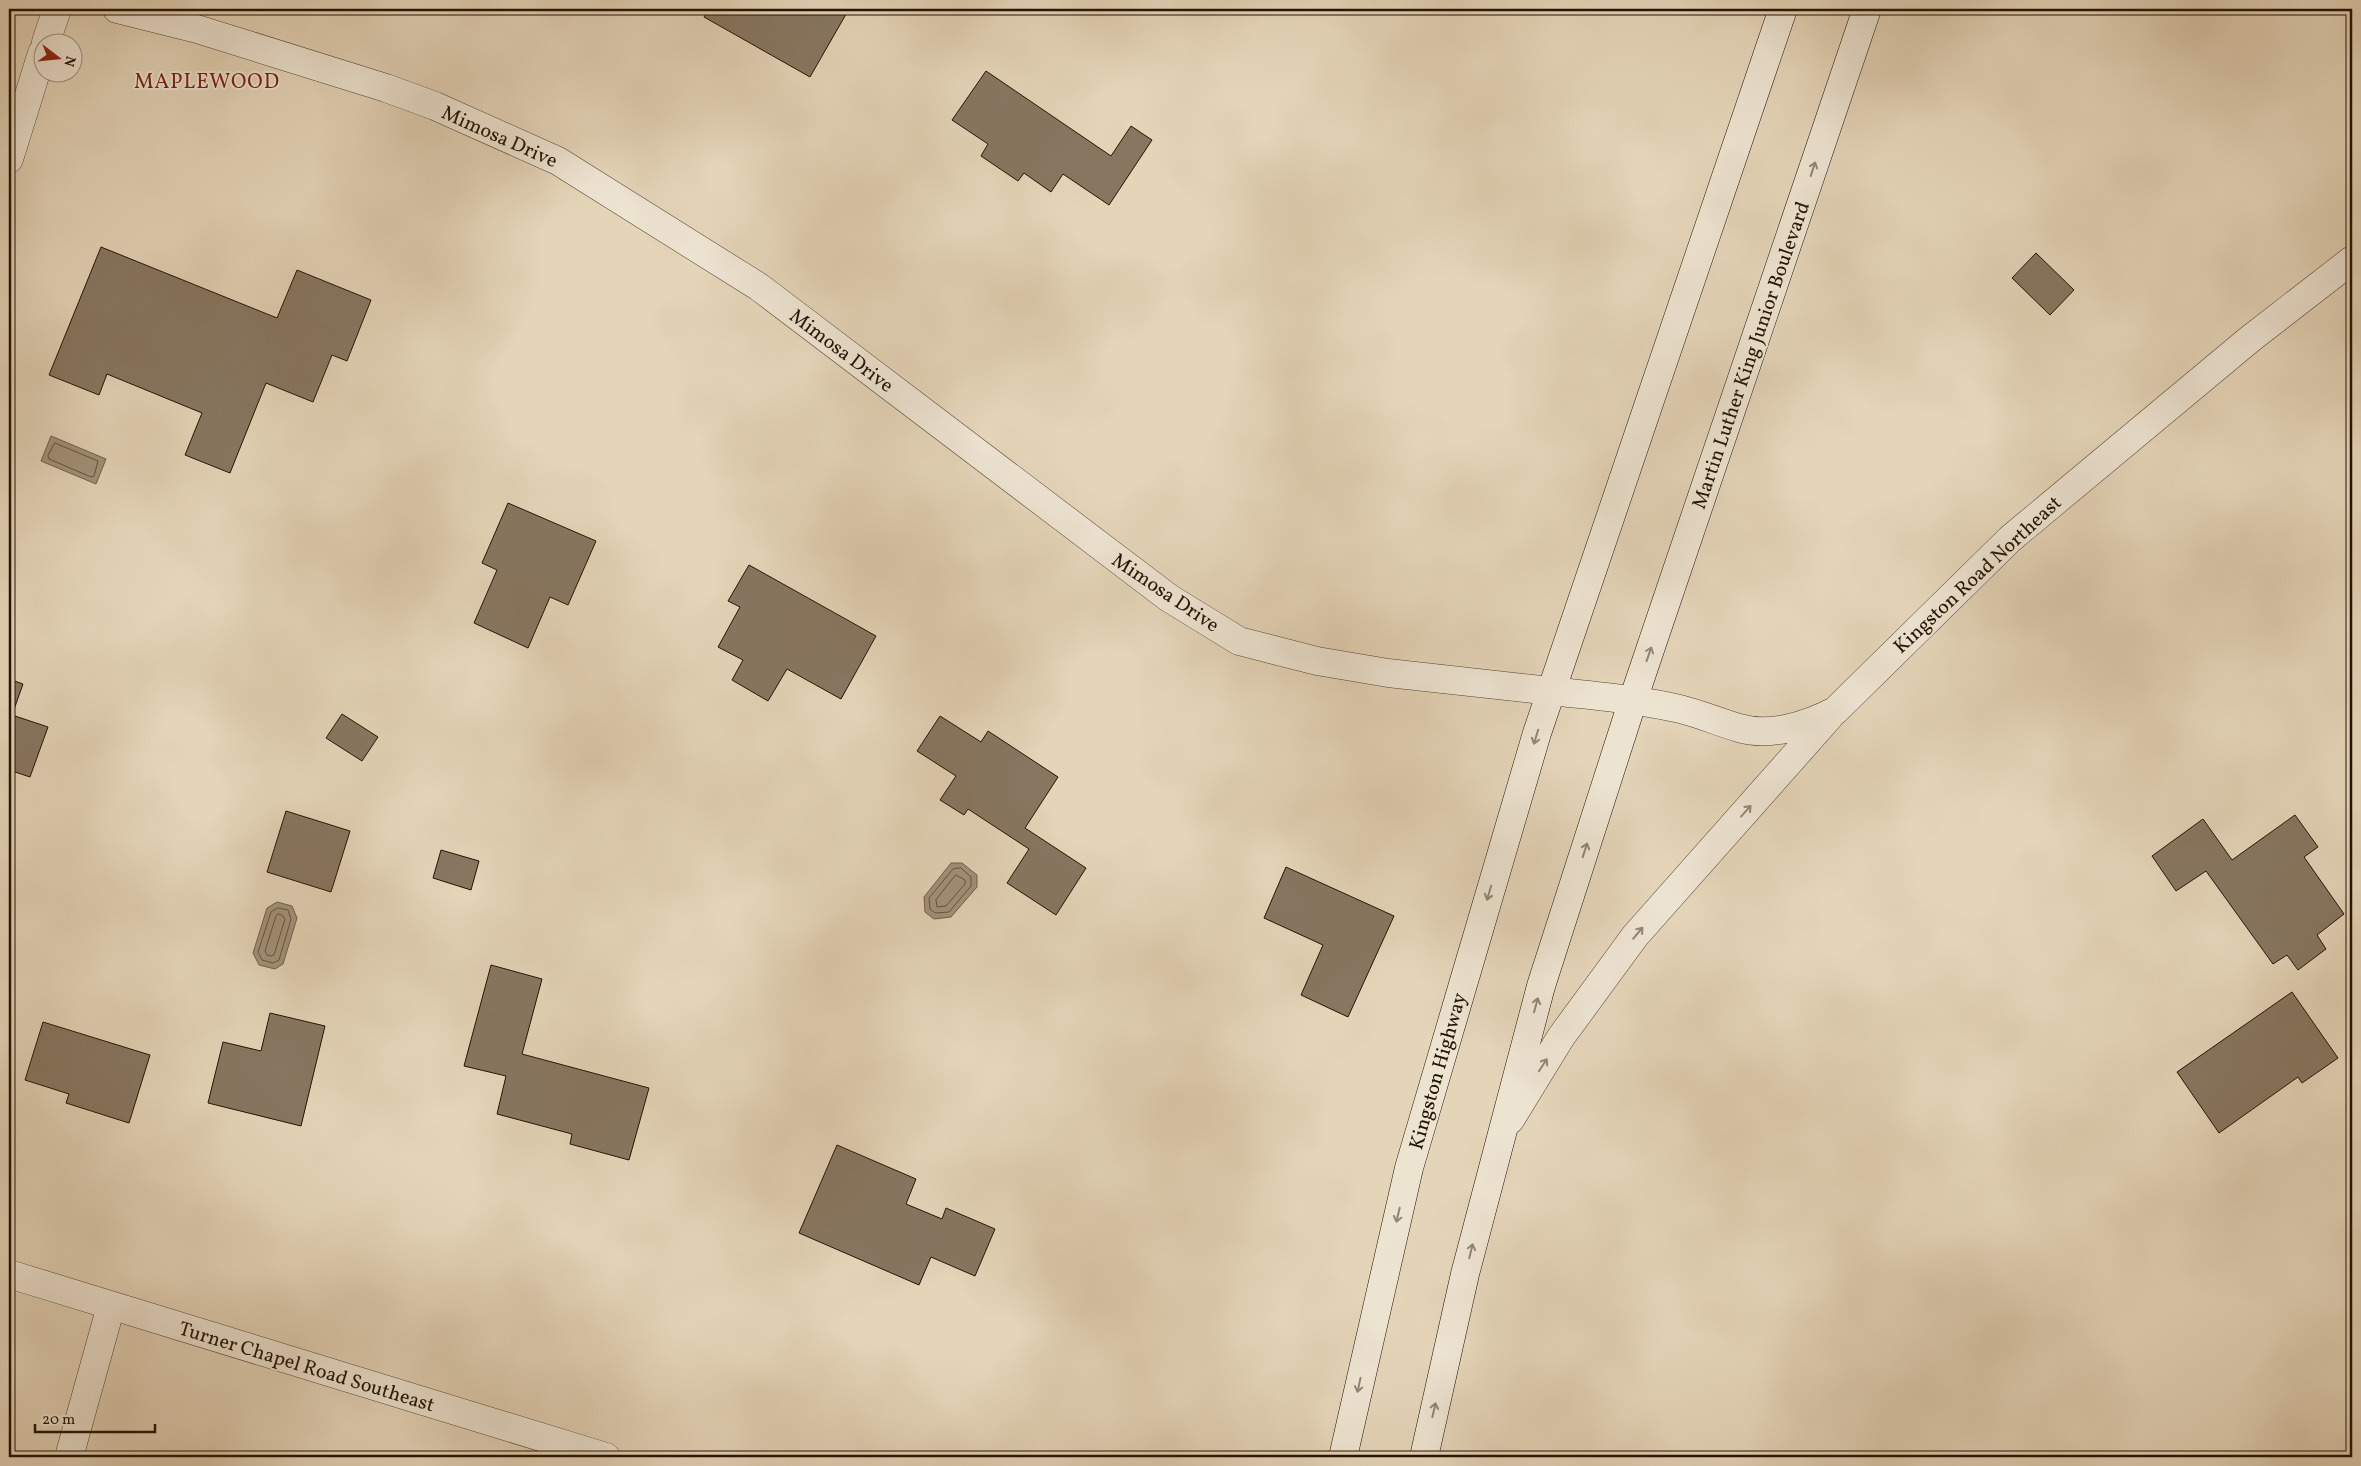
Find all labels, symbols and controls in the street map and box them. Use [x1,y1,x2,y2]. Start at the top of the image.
north arrow [32,32,82,82]
text: N [59,54,80,69]
district label: MAPLEWOOD [134,68,280,97]
street label: Mimosa Drive [437,100,562,176]
one-way arrow [1809,161,1819,177]
street label: Martin Luther King Junior Boulevard [1686,198,1818,513]
street label: Mimosa Drive [783,303,899,400]
street label: Kingston Road Northeast [1888,490,2069,661]
street label: Mimosa Drive [1106,547,1224,640]
one-way arrow [1645,647,1654,662]
one-way arrow [1530,729,1540,745]
one-way arrow [1740,805,1751,818]
one-way arrow [1581,843,1590,859]
one-way arrow [1484,885,1494,901]
one-way arrow [1632,926,1643,939]
street label: Kingston Highway [1403,990,1475,1153]
one-way arrow [1532,998,1542,1014]
one-way arrow [1538,1058,1548,1072]
one-way arrow [1393,1206,1402,1222]
one-way arrow [1467,1244,1476,1260]
street label: Turner Chapel Road Southeast [175,1316,438,1420]
one-way arrow [1354,1377,1363,1393]
scale bar [35,1401,155,1433]
one-way arrow [1430,1402,1439,1418]
text: 20 m [42,1410,75,1431]

